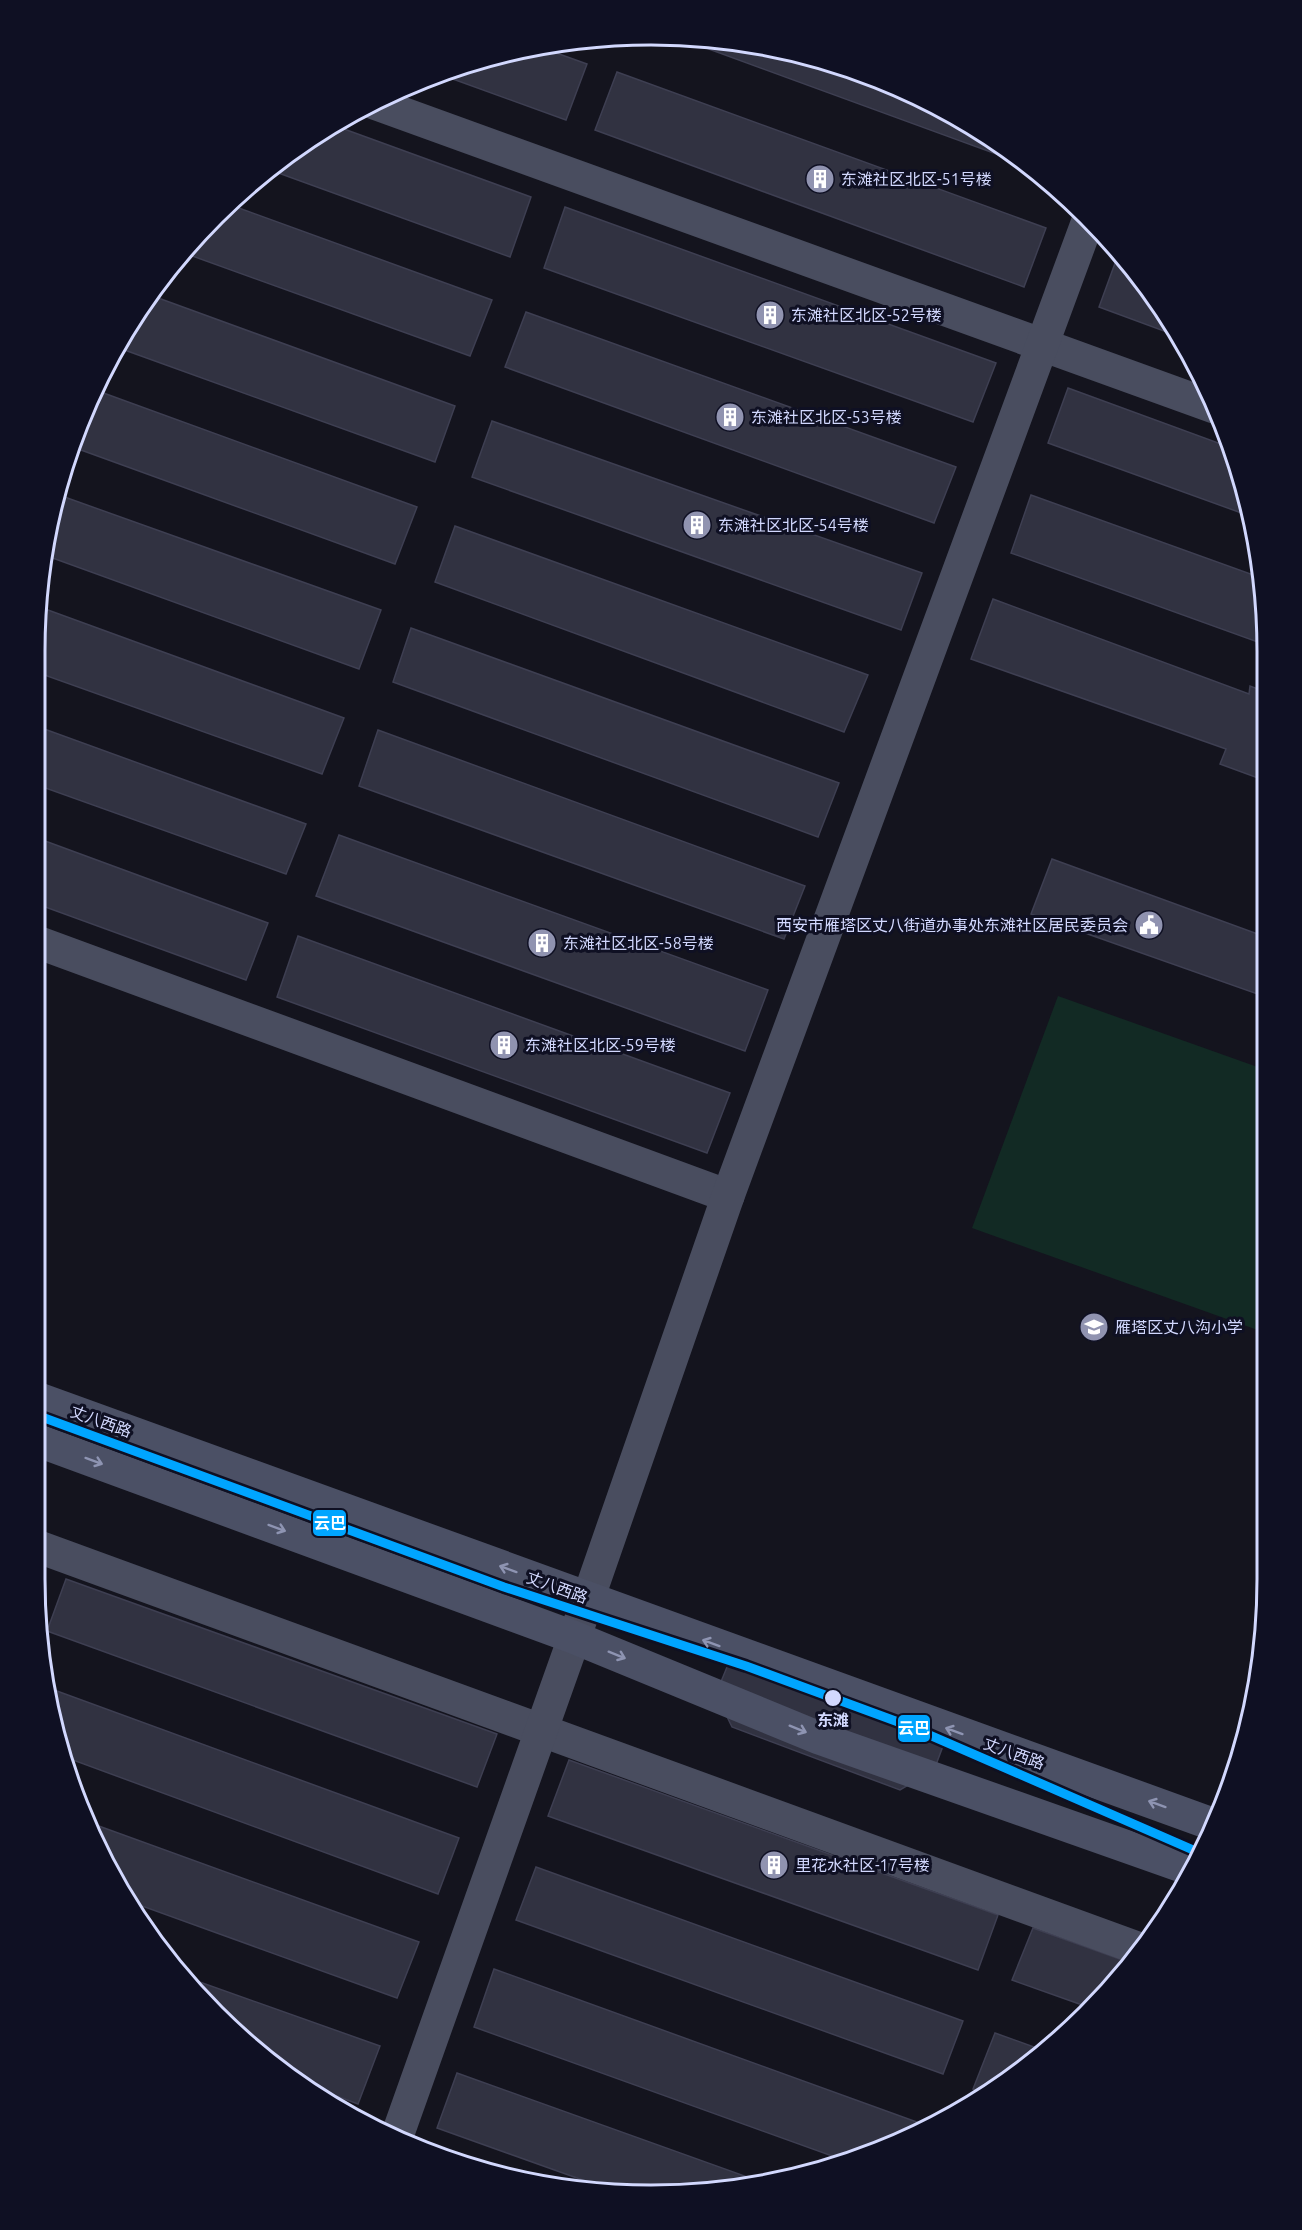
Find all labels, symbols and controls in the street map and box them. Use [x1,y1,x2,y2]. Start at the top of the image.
building icon: 东滩社区北区-51号楼 [804,163,836,195]
place label: 东滩社区北区-51号楼 [841,170,992,188]
building icon: 东滩社区北区-52号楼 [754,299,786,331]
place label: 东滩社区北区-52号楼 [791,306,942,324]
building icon: 东滩社区北区-53号楼 [714,401,746,433]
place label: 东滩社区北区-53号楼 [751,408,902,426]
building icon: 东滩社区北区-54号楼 [681,509,713,541]
place label: 东滩社区北区-54号楼 [718,516,869,534]
public building icon: 西安市雁塔区丈八街道办事处东滩社区居民委员会 [1133,909,1165,941]
place label: 西安市雁塔区丈八街道办事处东滩社区居民委员会 [776,916,1128,934]
building icon: 东滩社区北区-58号楼 [526,927,558,959]
place label: 东滩社区北区-58号楼 [563,934,714,952]
building icon: 东滩社区北区-59号楼 [488,1029,520,1061]
place label: 东滩社区北区-59号楼 [525,1036,676,1054]
school or university icon: 雁塔区丈八沟小学 [1078,1311,1110,1343]
place label: 雁塔区丈八沟小学 [1115,1318,1243,1336]
street label: 丈八西路 [68,1402,134,1440]
one-way arrow [84,1457,103,1468]
line badge: 云巴 [312,1509,347,1537]
text: 云巴 [314,1514,346,1532]
one-way arrow [267,1524,286,1535]
one-way arrow [499,1563,518,1574]
street label: 丈八西路 [524,1568,590,1606]
one-way arrow [702,1637,721,1648]
one-way arrow [607,1650,626,1661]
marker: 东滩 [823,1688,843,1708]
place label: 东滩 [817,1711,849,1729]
line badge: 云巴 [897,1714,931,1743]
text: 云巴 [898,1719,930,1737]
one-way arrow [788,1724,806,1735]
one-way arrow [945,1724,964,1735]
street label: 丈八西路 [981,1734,1047,1772]
one-way arrow [1148,1798,1167,1809]
building icon: 里花水社区-17号楼 [758,1849,790,1881]
place label: 里花水社区-17号楼 [795,1856,930,1874]

